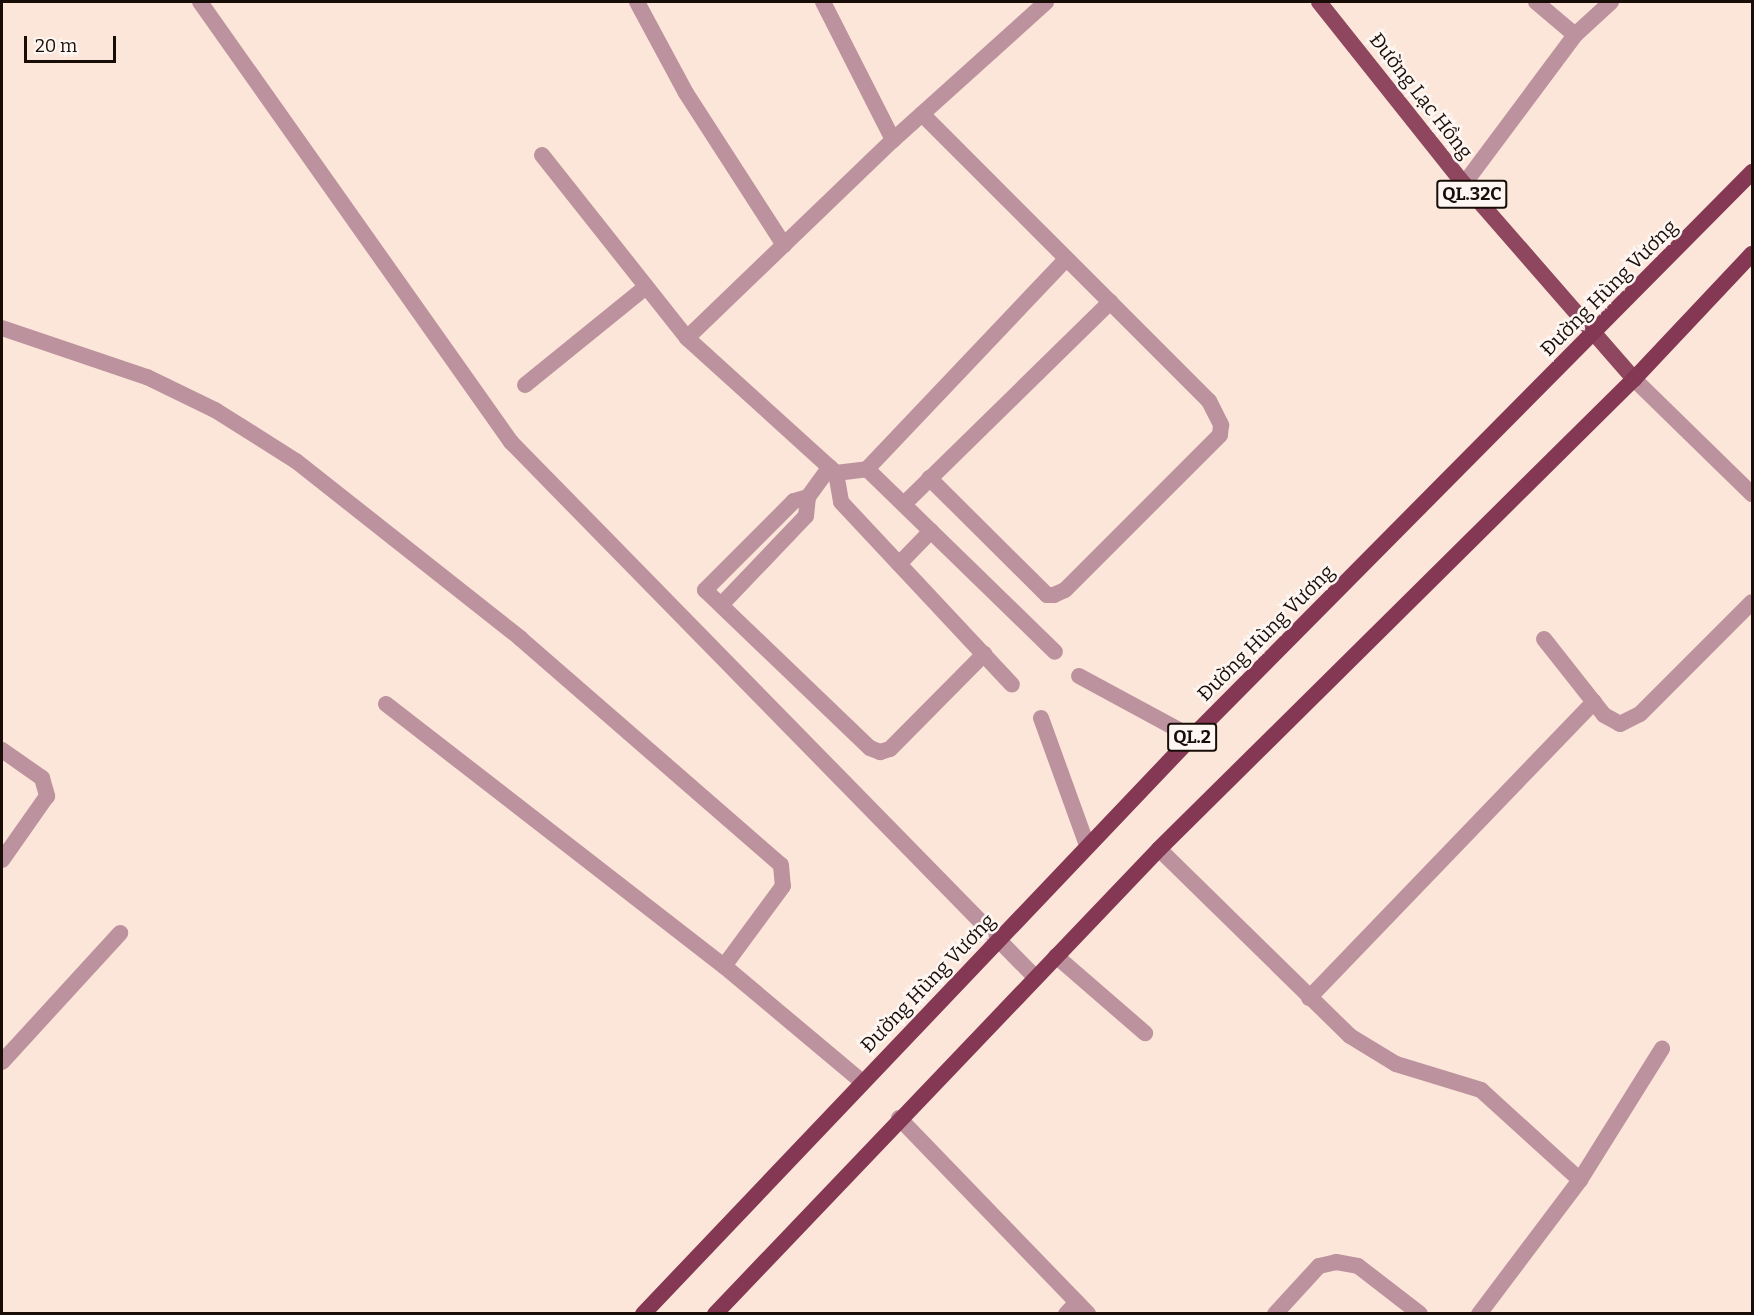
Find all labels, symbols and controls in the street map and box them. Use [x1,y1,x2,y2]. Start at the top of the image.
scale bar [27,24,118,62]
street label: Đường Lạc Hồng [1364,28,1478,164]
text: 20 m [35,35,77,57]
road number: QL.32C [1436,179,1508,209]
street label: Đường Hùng Vương [1536,215,1682,361]
street label: Đường Hùng Vương [1193,560,1339,706]
road number: QL.2 [1166,722,1218,752]
street label: Đường Hùng Vương [856,909,1000,1057]

